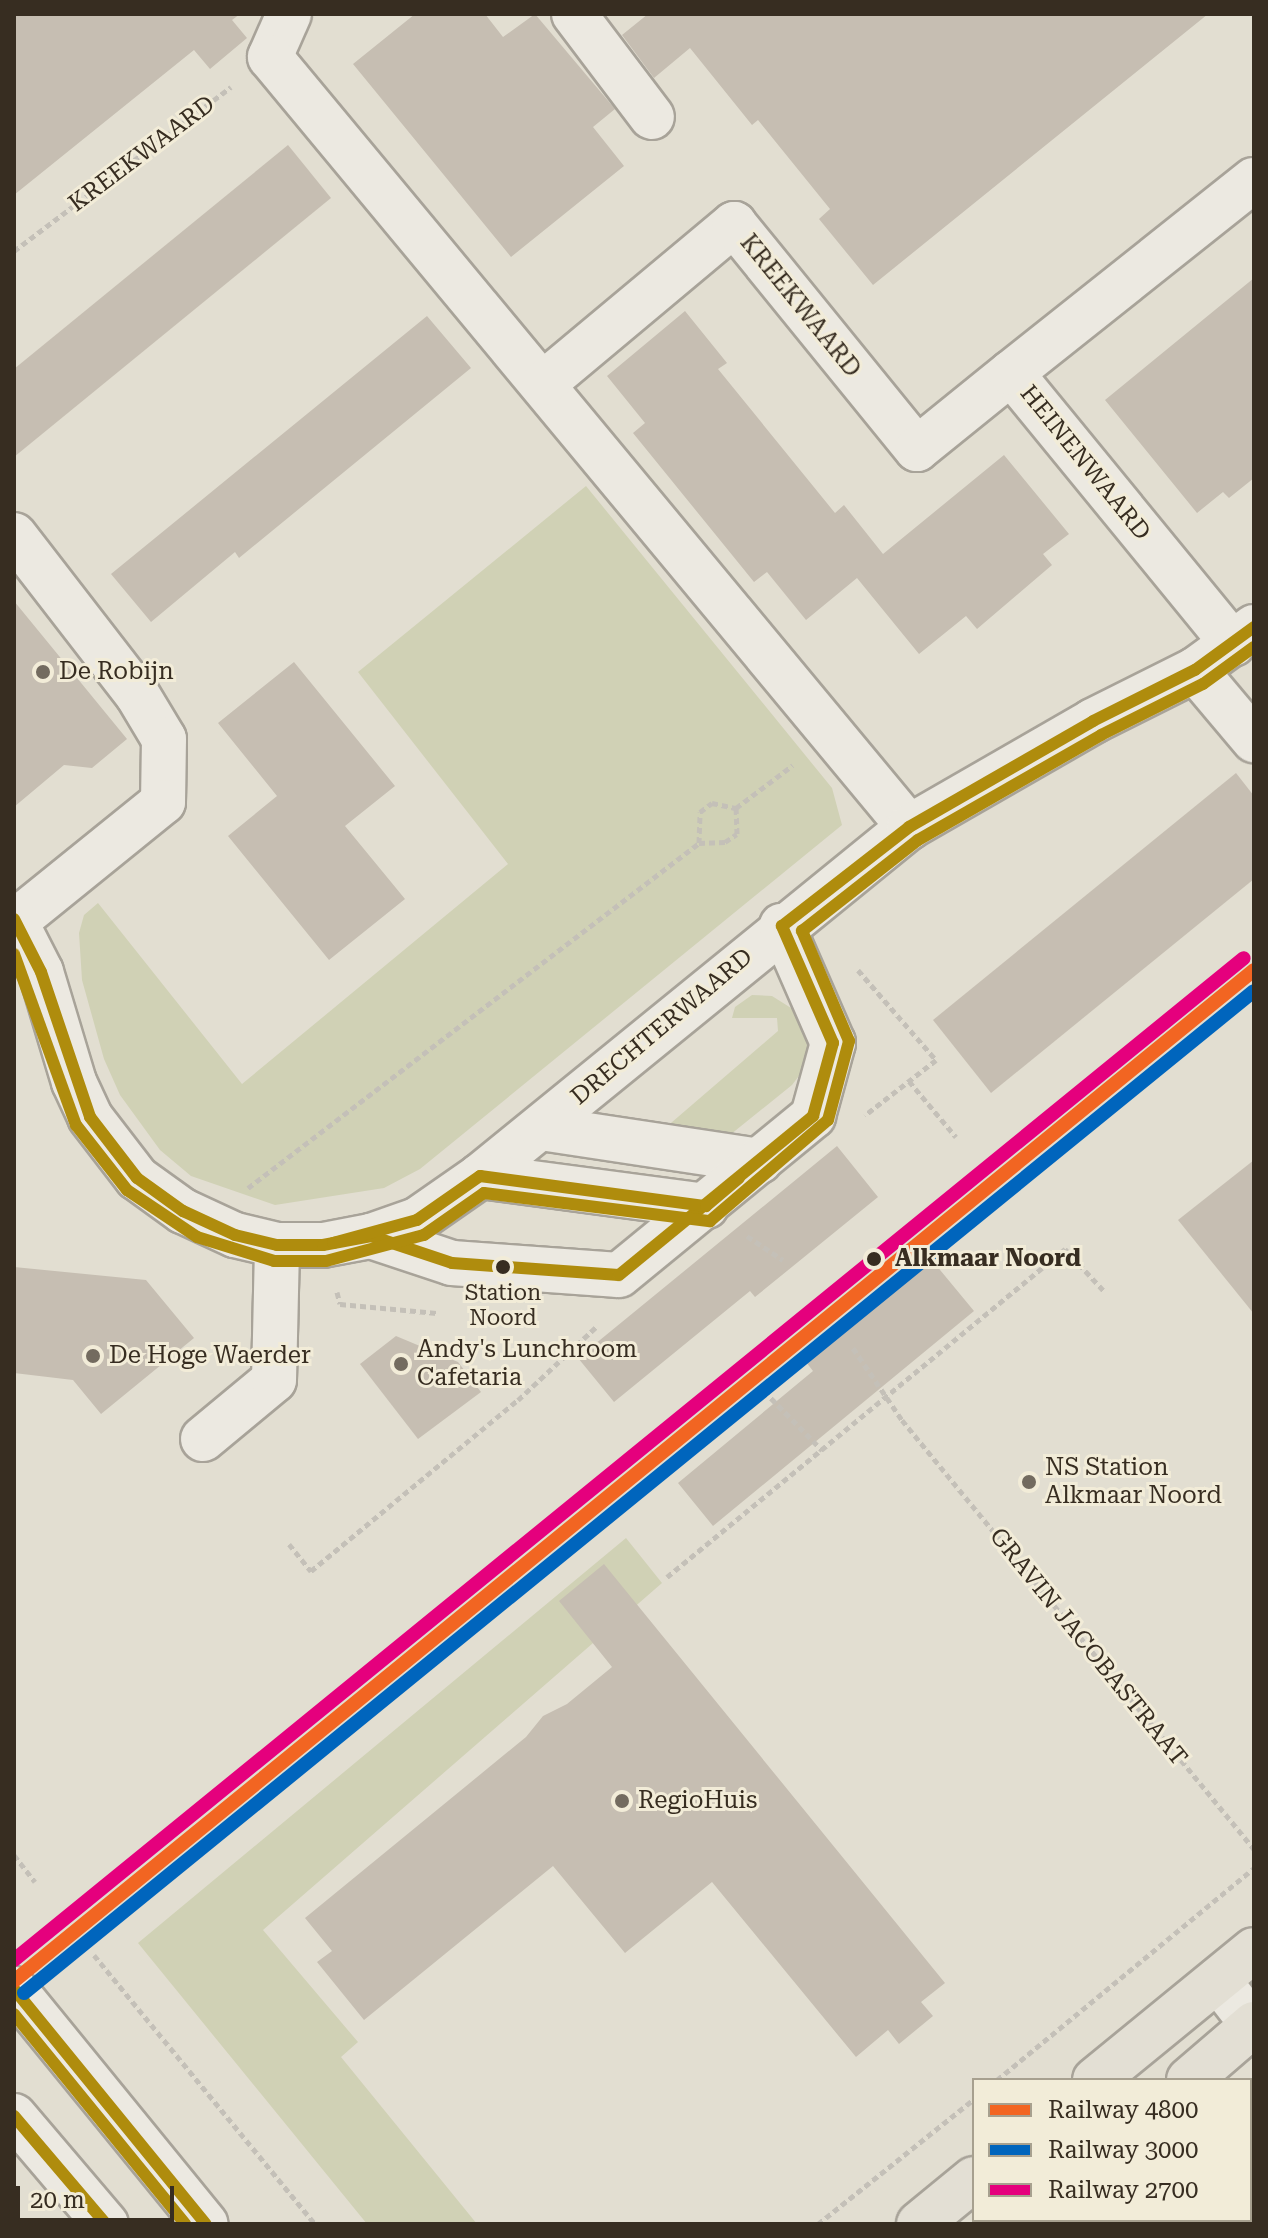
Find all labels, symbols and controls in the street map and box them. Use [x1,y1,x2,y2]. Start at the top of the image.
street label: KREEKWAARD [63,90,221,218]
street label: KREEKWAARD [734,229,866,383]
street label: HEINENWAARD [1014,380,1156,546]
place label: De Robijn [59,658,174,686]
marker: De Robijn [34,663,52,681]
street label: DRECHTERWAARD [565,943,759,1111]
marker: Alkmaar Noord [860,1245,888,1273]
place label: Alkmaar Noord [895,1245,1081,1273]
marker: Station Noord [495,1259,511,1275]
place label: Station Noord [465,1279,541,1330]
place label: Andy's Lunchroom Cafetaria [417,1336,637,1392]
place label: De Hoge Waerder [109,1342,311,1370]
marker: De Hoge Waerder [84,1347,102,1365]
marker: Andy's Lunchroom Cafetaria [392,1355,410,1373]
place label: NS Station Alkmaar Noord [1045,1454,1222,1510]
marker: NS Station Alkmaar Noord [1020,1473,1038,1491]
street label: GRAVIN JACOBASTRAAT [983,1522,1193,1772]
place label: RegioHuis [638,1787,757,1815]
marker: RegioHuis [613,1792,631,1810]
legend [972,2078,1252,2222]
text: Railway 4800 [1048,2096,1198,2124]
text: Railway 3000 [1048,2136,1198,2164]
scale bar [20,2170,178,2220]
text: Railway 2700 [1048,2176,1198,2204]
text: 20 m [30,2186,85,2214]

